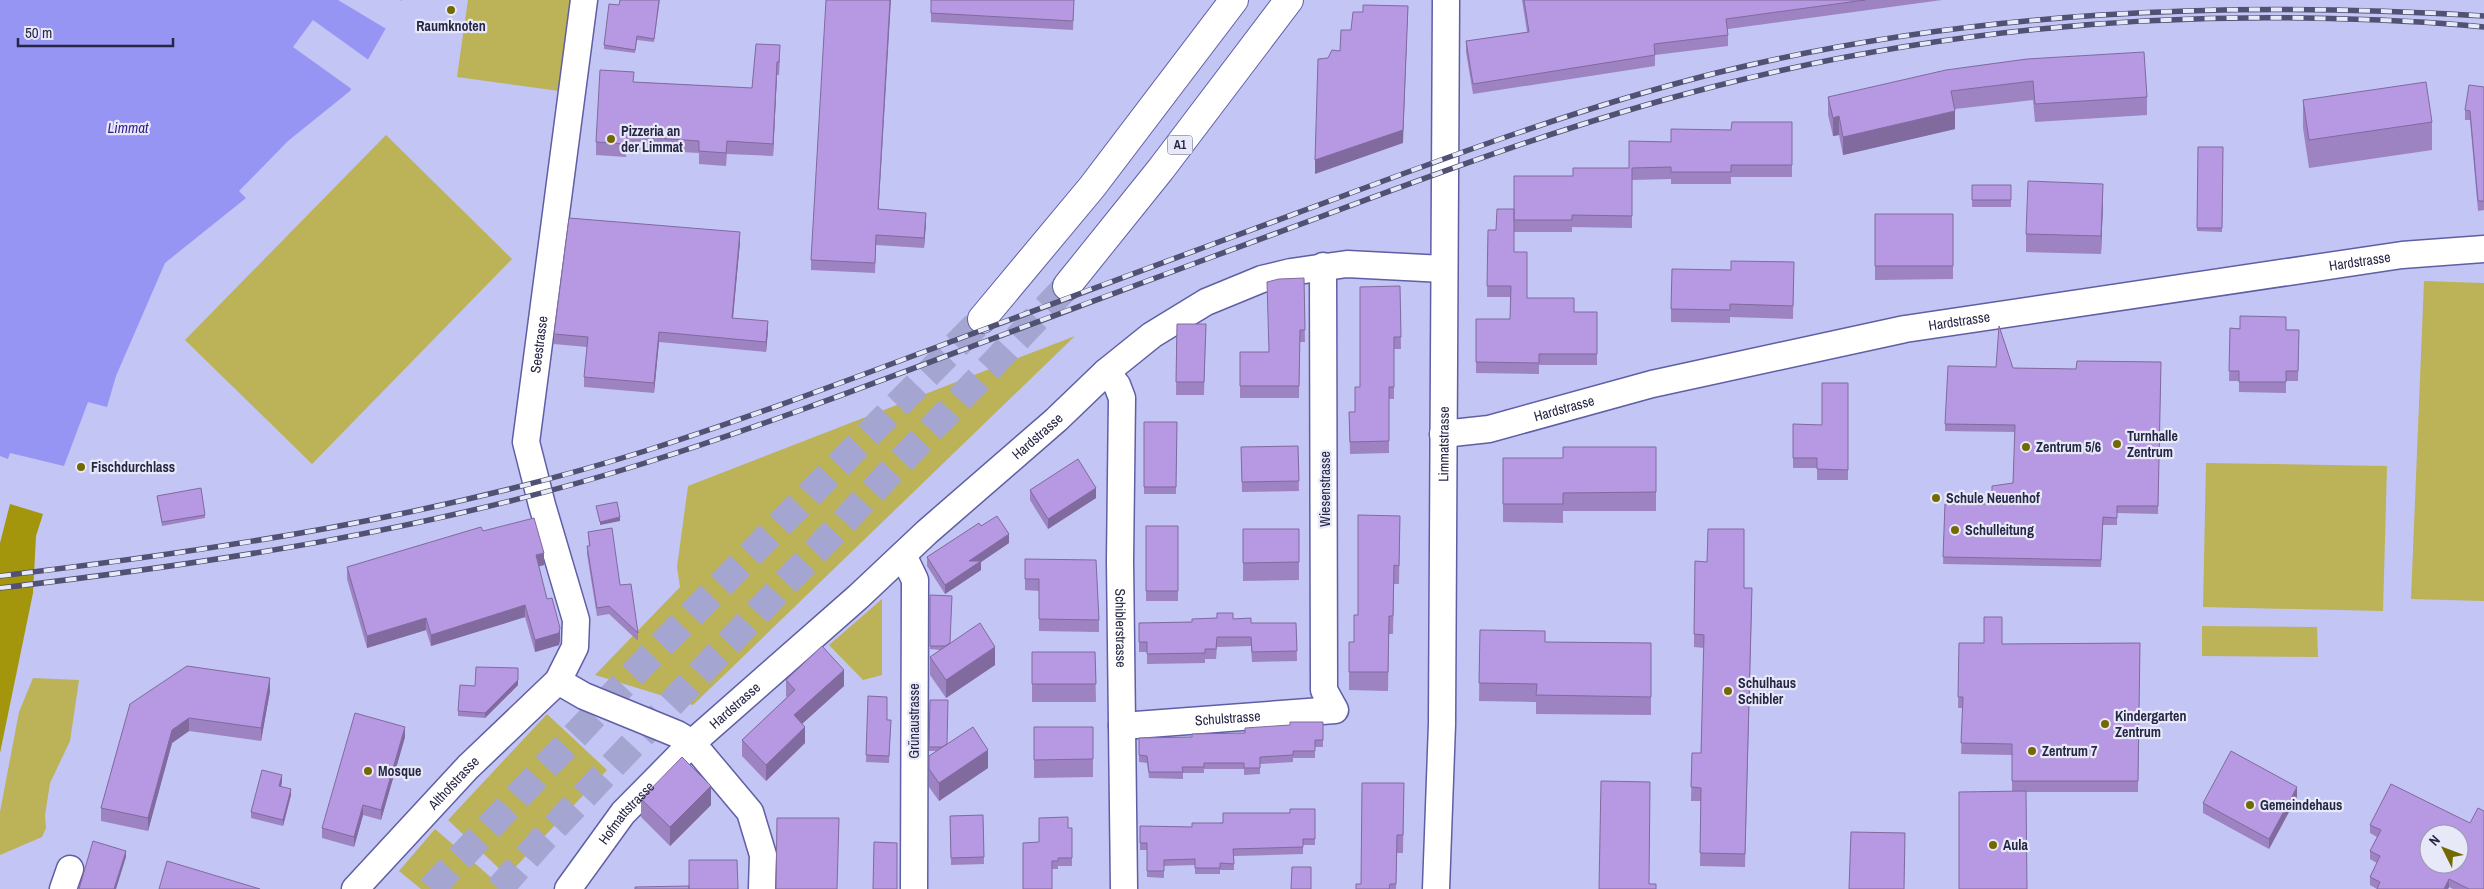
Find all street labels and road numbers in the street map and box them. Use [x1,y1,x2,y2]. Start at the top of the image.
road number: A1 [1168,136,1192,154]
street label: Hardstrasse [2328,248,2392,275]
street label: Hardstrasse [1927,307,1991,334]
street label: Seestrasse [526,315,551,374]
street label: Hardstrasse [1532,391,1596,425]
street label: Limmatstrasse [1434,406,1453,482]
street label: Hardstrasse [1008,409,1067,463]
street label: Wiesenstrasse [1316,451,1334,527]
street label: Schiblerstrasse [1111,588,1130,668]
street label: Hardstrasse [706,678,764,733]
street label: Grünaustrasse [905,683,923,759]
street label: Schulstrasse [1194,707,1261,730]
street label: Althofstrasse [424,752,483,814]
street label: Hofmattstrasse [594,778,658,848]

